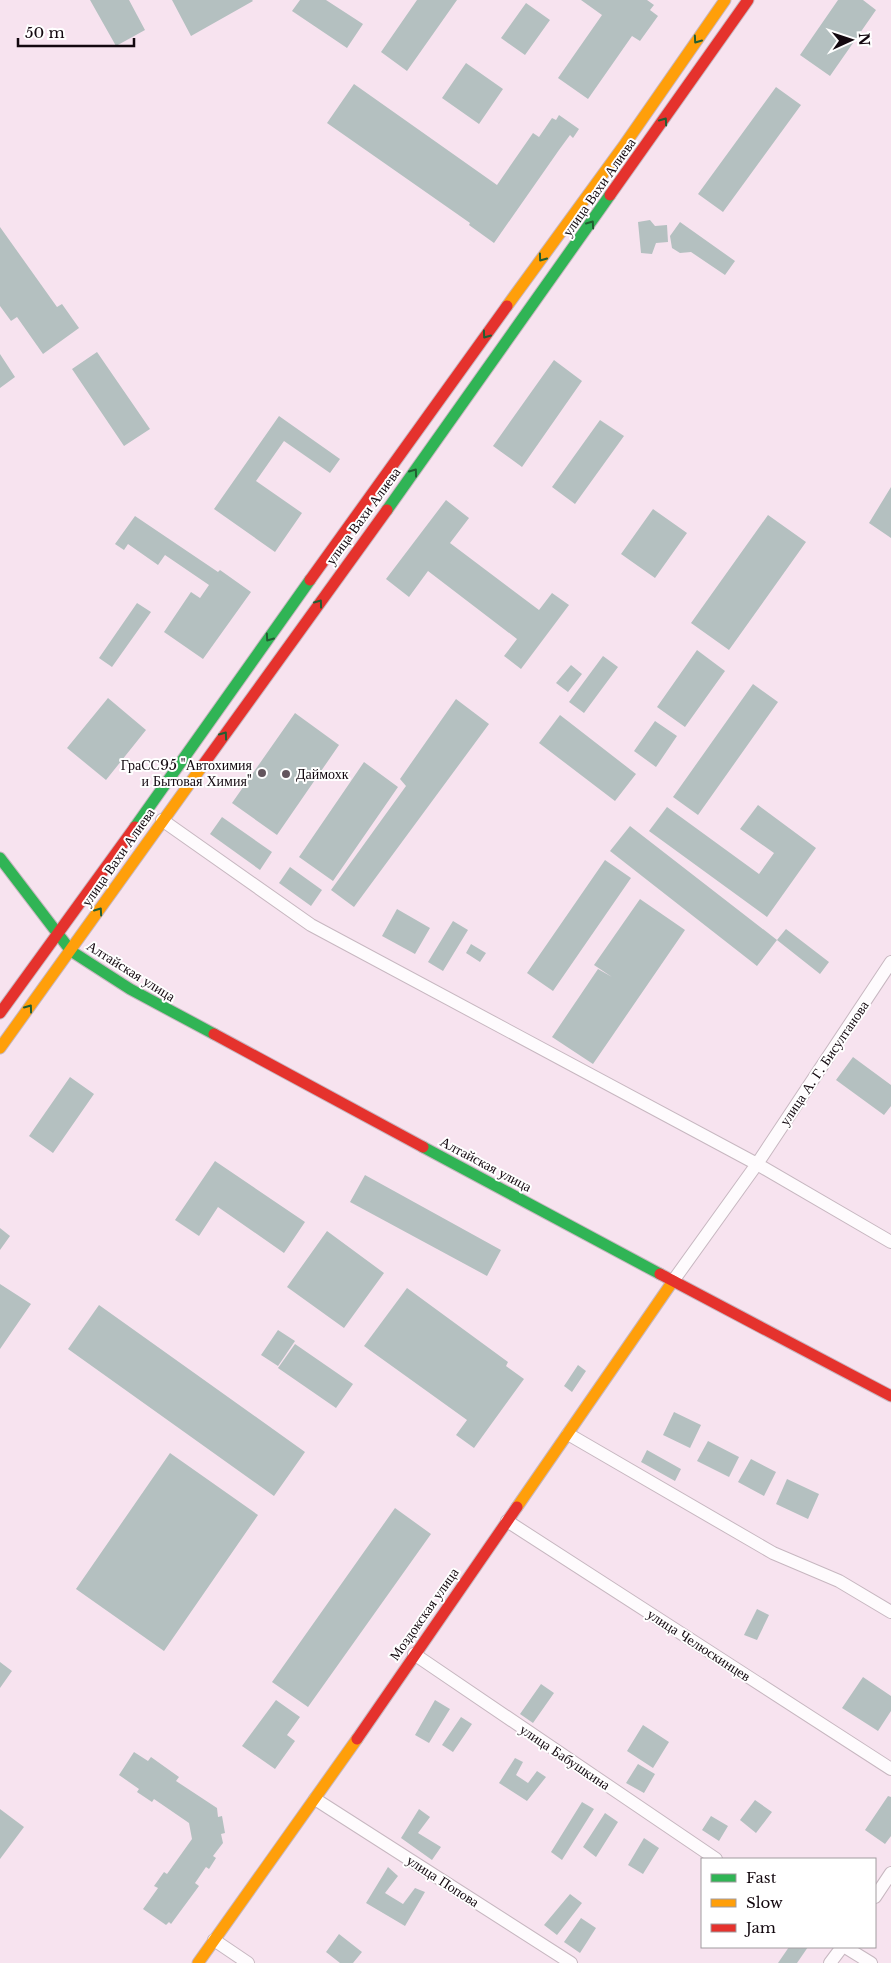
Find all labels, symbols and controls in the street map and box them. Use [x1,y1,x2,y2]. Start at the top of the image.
scale bar [18,15,134,47]
north arrow [826,15,876,65]
text: 50 m [25,23,65,42]
text: N [855,32,873,46]
one-way arrow [694,34,703,44]
one-way arrow [658,117,667,127]
street label: улица Вахи Алиева [558,134,640,240]
one-way arrow [585,220,594,230]
one-way arrow [539,252,548,262]
one-way arrow [482,330,492,339]
street label: улица Вахи Алиева [322,463,405,568]
one-way arrow [408,468,417,478]
one-way arrow [313,600,322,609]
one-way arrow [266,632,274,641]
one-way arrow [218,732,226,741]
place label: ГраСС95 "Автохимия и Бытовая Химия" [121,756,253,790]
place label: Даймохк [296,765,349,783]
marker: ГраСС95 "Автохимия и Бытовая Химия" [256,767,268,779]
marker: Даймохк [280,768,292,780]
street label: улица Вахи Алиева [77,804,159,910]
one-way arrow [93,907,102,916]
street label: Алтайская улица [83,937,179,1006]
street label: улица А. Г. Бисултанова [775,996,873,1129]
one-way arrow [23,1004,32,1014]
street label: Алтайская улица [437,1132,536,1196]
street label: Моздокская улица [385,1564,463,1664]
street label: улица Челюскинцев [644,1605,754,1685]
street label: улица Бабушкина [516,1720,614,1794]
street label: улица Попова [403,1851,483,1912]
legend [701,1858,876,1948]
text: Fast [746,1868,777,1887]
text: Slow [746,1893,783,1912]
text: Jam [744,1918,776,1937]

